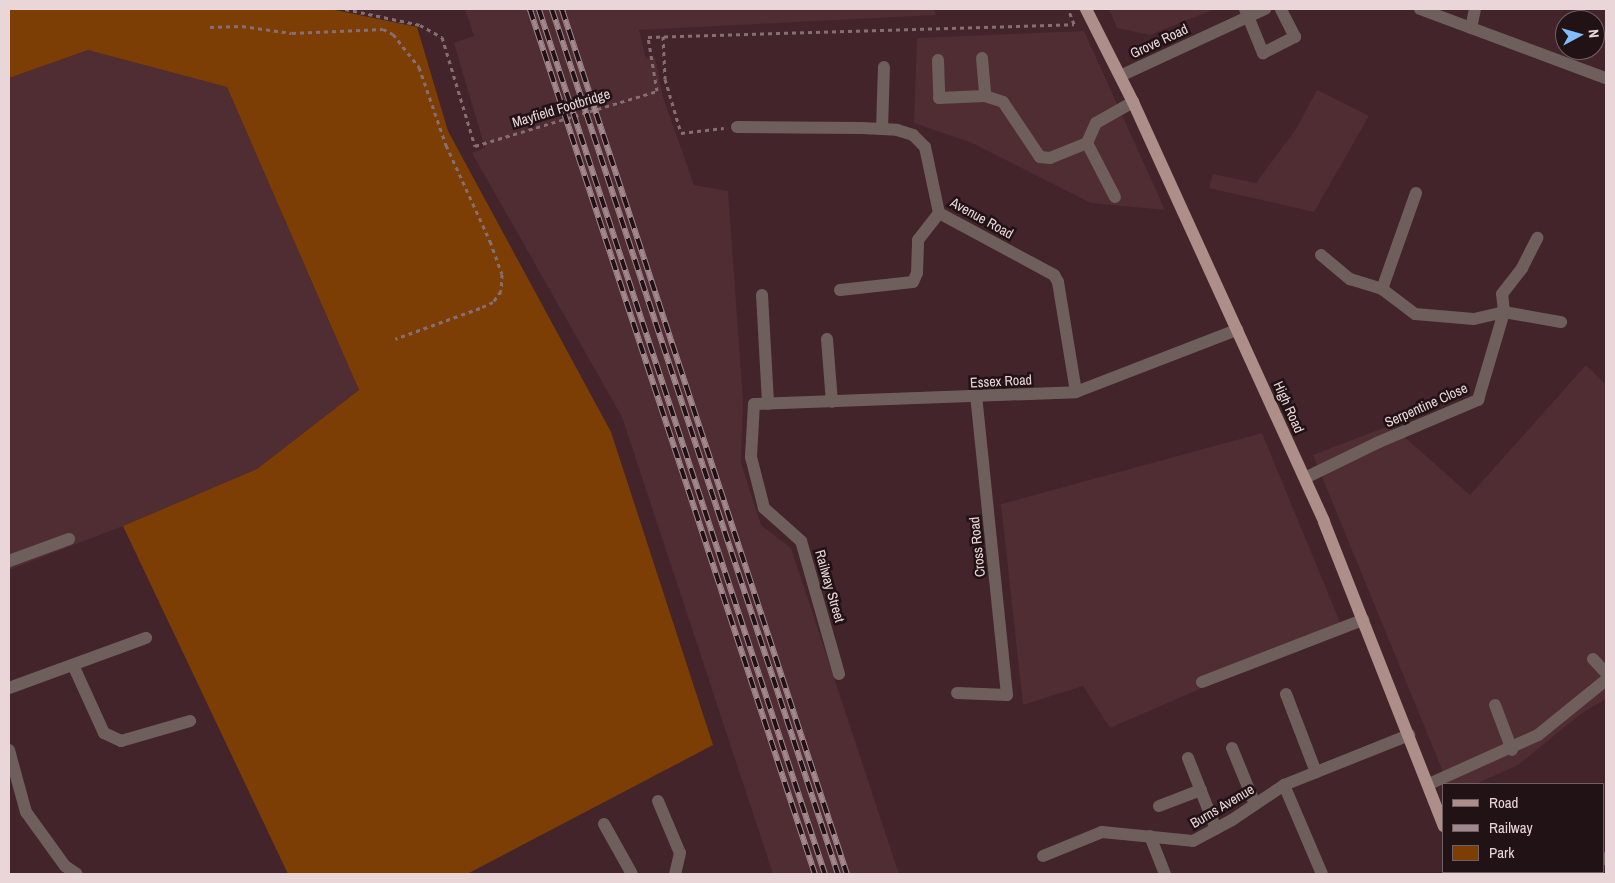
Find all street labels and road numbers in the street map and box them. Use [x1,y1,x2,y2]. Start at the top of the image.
street label: Grove Road [1127,20,1191,62]
street label: Mayfield Footbridge [510,85,612,131]
street label: Avenue Road [948,194,1016,242]
street label: Essex Road [970,371,1032,391]
street label: High Road [1270,379,1308,435]
street label: Serpentine Close [1382,379,1470,431]
street label: Cross Road [965,516,989,578]
street label: Railway Street [812,548,848,624]
street label: Burns Avenue [1187,780,1257,832]

